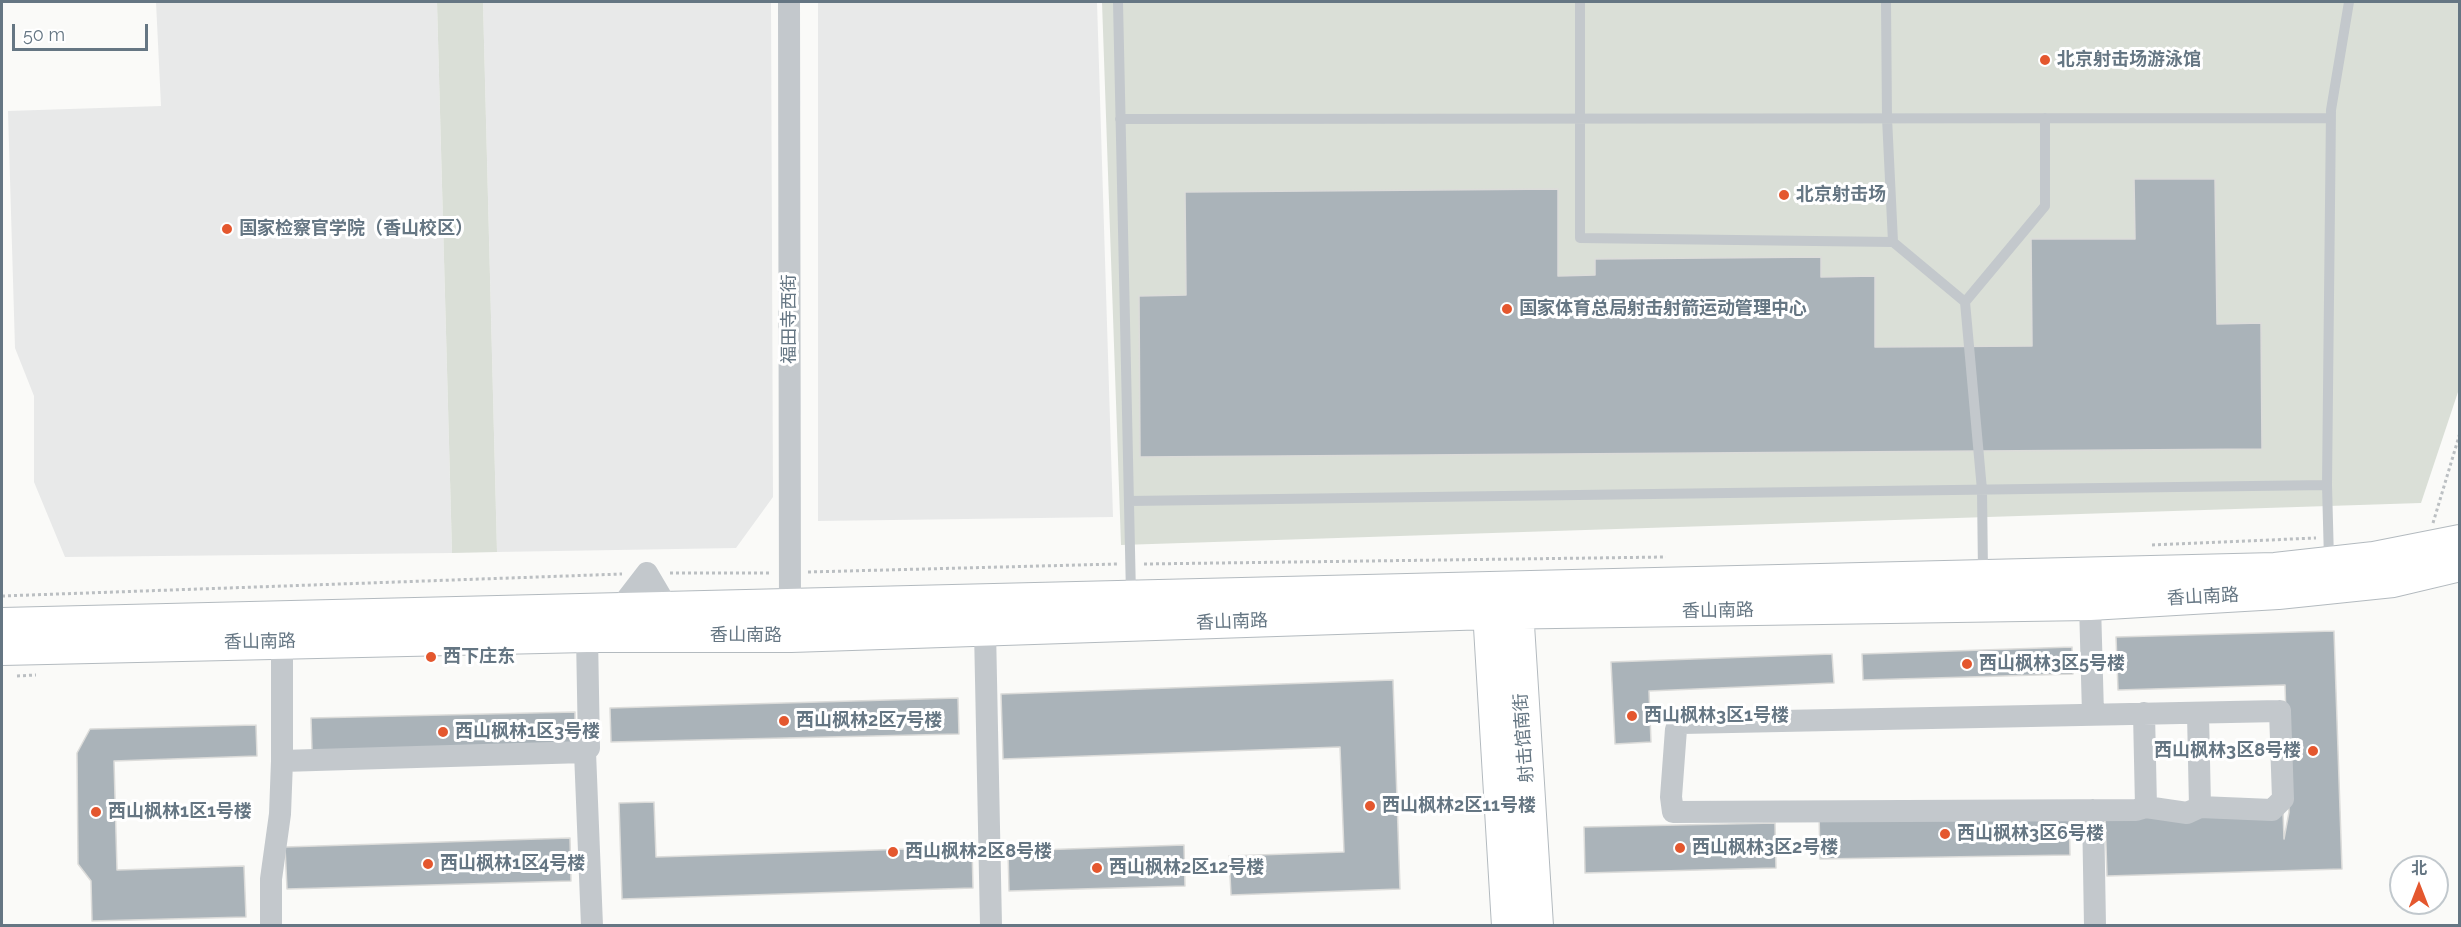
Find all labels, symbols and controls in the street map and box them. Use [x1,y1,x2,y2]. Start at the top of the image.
scale bar [15,12,152,50]
text: 50 m [23,24,65,45]
place label: 北京射击场游泳馆 [2057,49,2201,71]
marker: 北京射击场游泳馆 [2038,53,2052,67]
place label: 北京射击场 [1796,184,1886,206]
marker: 北京射击场 [1777,188,1791,202]
place label: 国家检察官学院（香山校区） [239,218,473,240]
marker: 国家检察官学院（香山校区） [220,222,234,236]
street label: 福田寺西街 [779,274,801,364]
place label: 国家体育总局射击射箭运动管理中心 [1519,298,1807,320]
marker: 国家体育总局射击射箭运动管理中心 [1500,302,1514,316]
street label: 香山南路 [2166,584,2240,610]
street label: 香山南路 [1682,600,1754,622]
street label: 香山南路 [1196,610,1268,634]
street label: 香山南路 [710,625,782,647]
street label: 香山南路 [224,631,296,653]
place label: 西下庄东 [443,646,515,668]
marker: 西下庄东 [424,650,438,664]
place label: 西山枫林3区5号楼 [1979,653,2125,675]
marker: 西山枫林3区5号楼 [1960,657,1974,671]
street label: 射击馆南街 [1510,692,1538,784]
place label: 西山枫林3区1号楼 [1644,705,1789,727]
marker: 西山枫林3区1号楼 [1625,709,1639,723]
place label: 西山枫林2区7号楼 [796,710,942,732]
marker: 西山枫林2区7号楼 [777,714,791,728]
place label: 西山枫林1区3号楼 [455,721,600,743]
marker: 西山枫林1区3号楼 [436,725,450,739]
place label: 西山枫林3区8号楼 [2154,740,2301,762]
marker: 西山枫林3区8号楼 [2306,744,2320,758]
place label: 西山枫林2区11号楼 [1382,795,1536,817]
marker: 西山枫林2区11号楼 [1363,799,1377,813]
place label: 西山枫林1区1号楼 [108,801,252,823]
marker: 西山枫林1区1号楼 [89,805,103,819]
place label: 西山枫林3区6号楼 [1957,823,2104,845]
marker: 西山枫林3区6号楼 [1938,827,1952,841]
place label: 西山枫林3区2号楼 [1692,837,1838,859]
place label: 西山枫林2区8号楼 [905,841,1052,863]
marker: 西山枫林3区2号楼 [1673,841,1687,855]
marker: 西山枫林2区8号楼 [886,845,900,859]
place label: 西山枫林1区4号楼 [440,853,585,875]
north arrow [2389,855,2449,915]
marker: 西山枫林1区4号楼 [421,857,435,871]
place label: 西山枫林2区12号楼 [1109,857,1264,879]
text: 北 [2411,859,2427,878]
marker: 西山枫林2区12号楼 [1090,861,1104,875]

